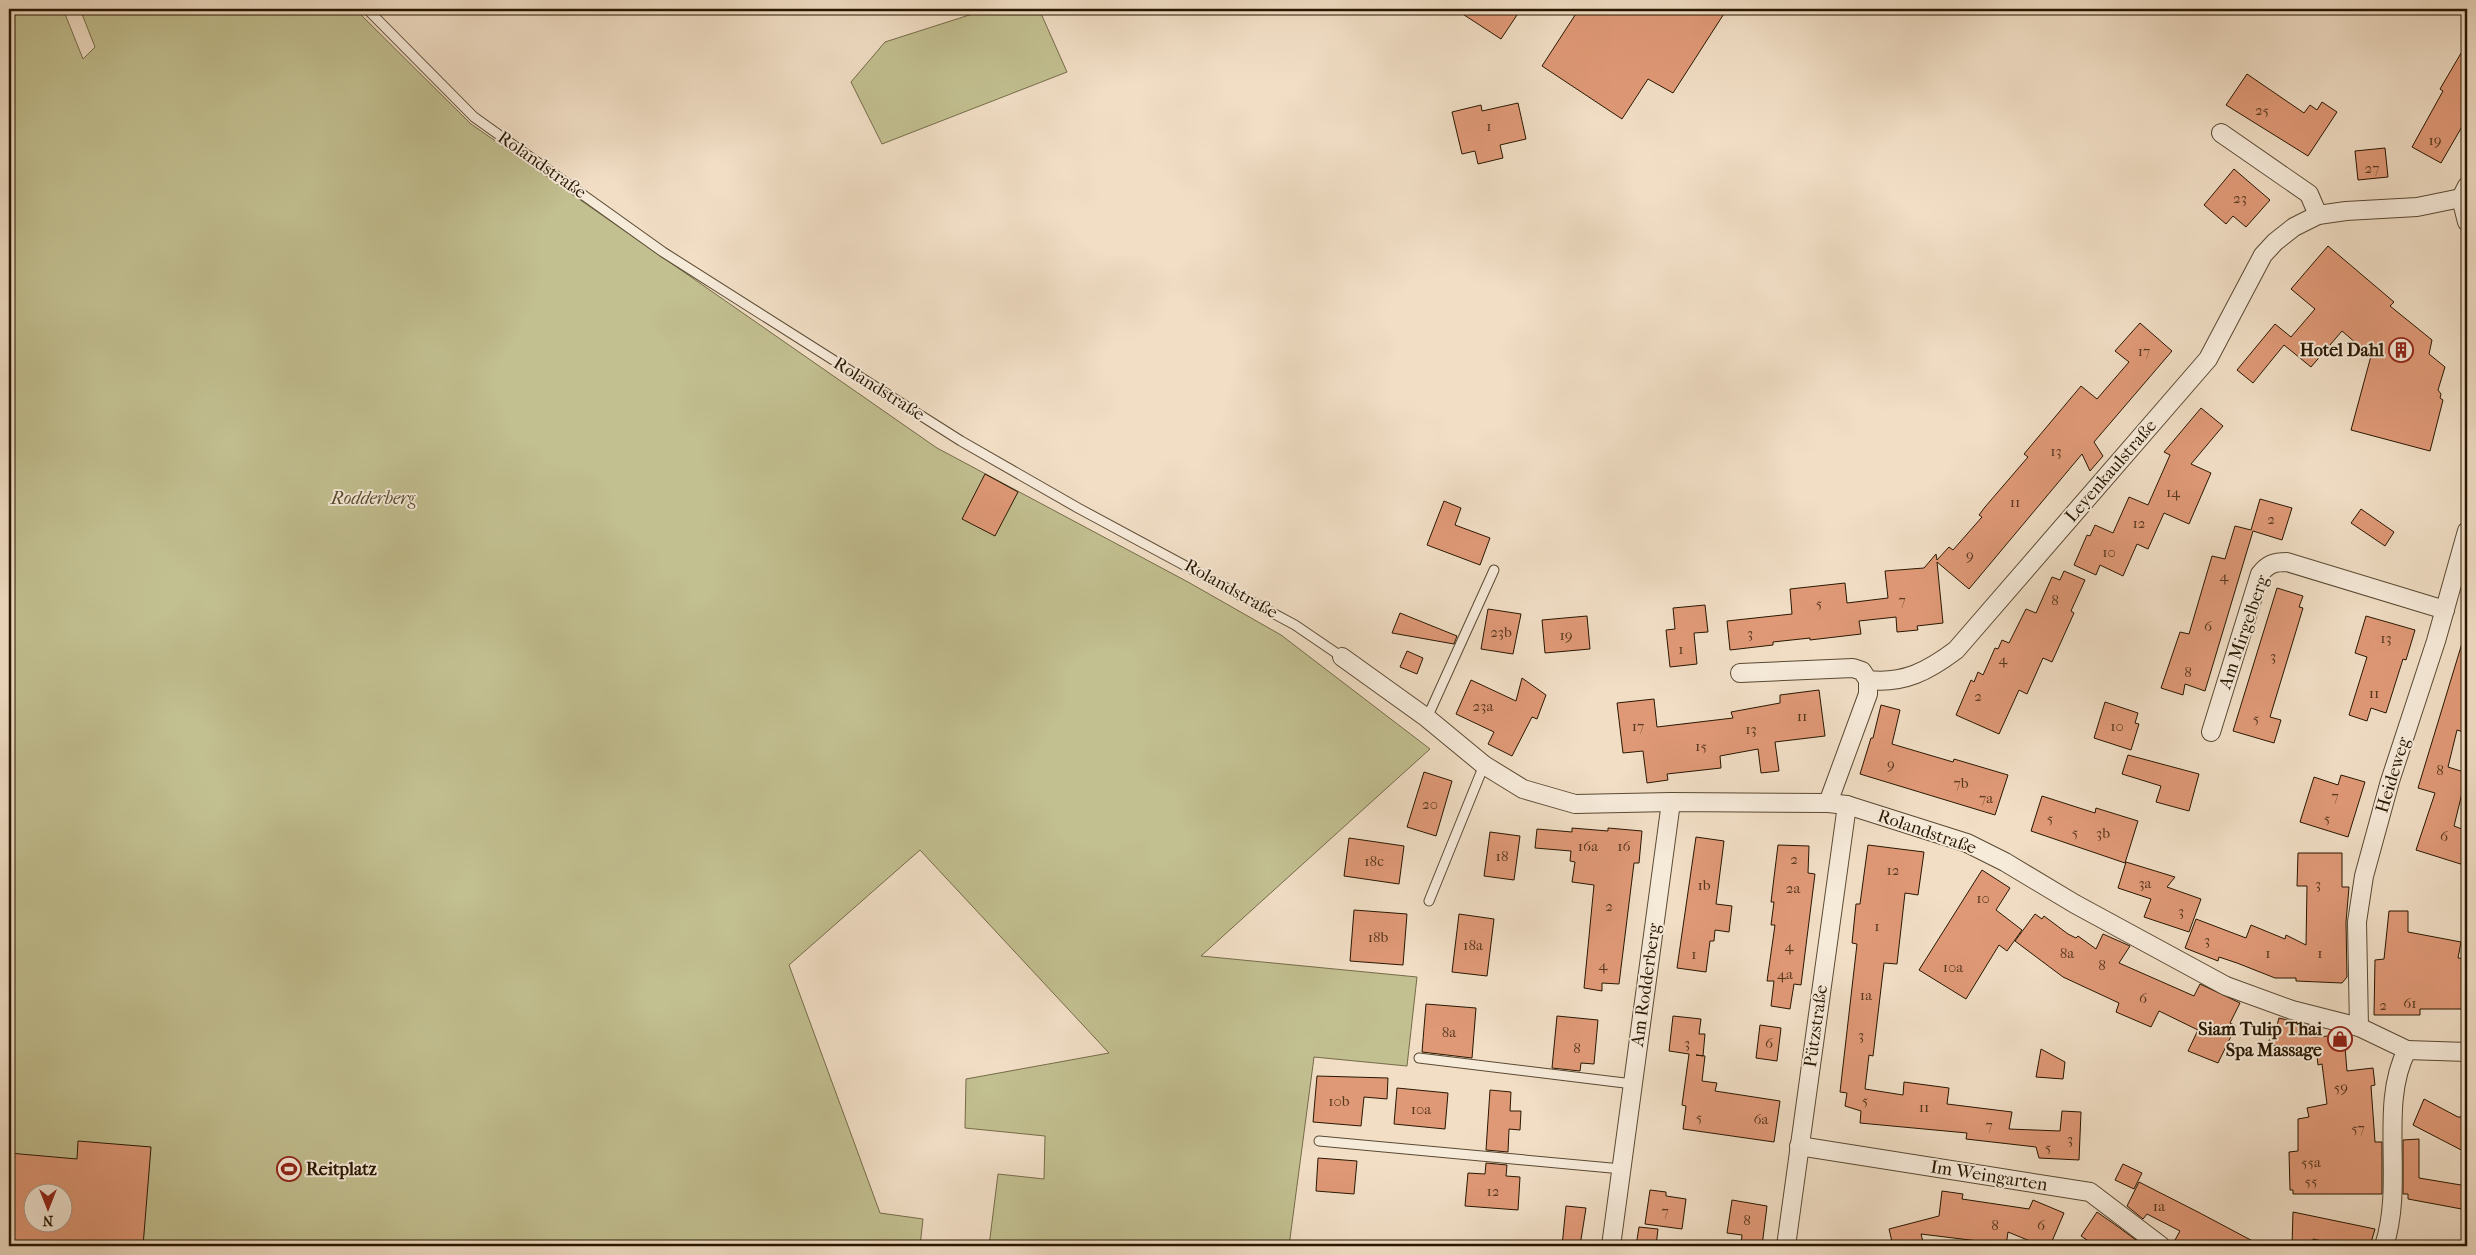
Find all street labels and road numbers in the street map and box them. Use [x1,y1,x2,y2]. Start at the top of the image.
street label: Rolandstraße [494,127,590,203]
street label: Rolandstraße [830,353,928,425]
street label: Leyenkaulstraße [2061,416,2161,526]
street label: Rolandstraße [1181,555,1281,623]
street label: Am Mirgelberg [2214,572,2273,692]
street label: Heideweg [2372,734,2415,815]
street label: Rolandstraße [1875,805,1979,859]
street label: Am Rodderberg [1627,922,1665,1049]
street label: Pützstraße [1800,983,1832,1069]
street label: Im Weingarten [1929,1156,2050,1196]

